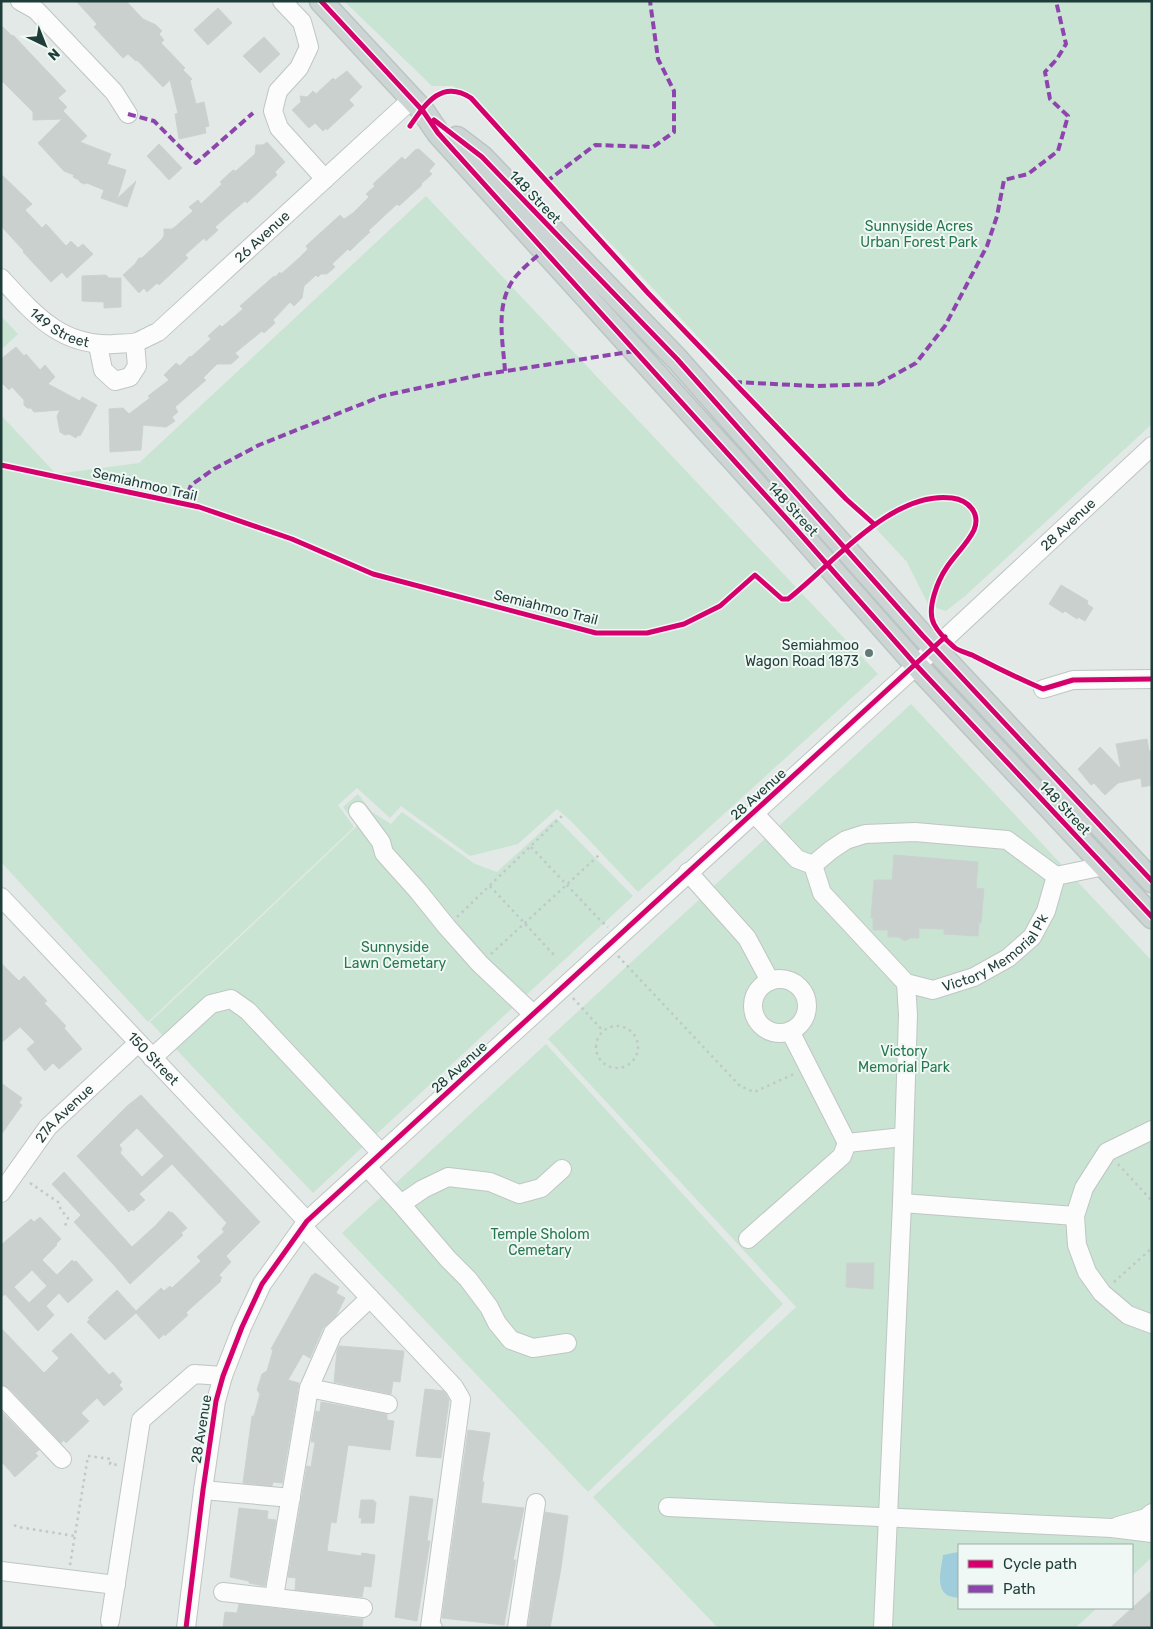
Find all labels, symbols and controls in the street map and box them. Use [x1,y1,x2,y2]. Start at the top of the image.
north arrow [20,20,70,70]
text: N [44,44,63,64]
street label: 148 Street [505,167,565,228]
street label: 26 Avenue [231,207,294,266]
park label: Sunnyside Acres Urban Forest Park [860,218,978,251]
street label: 149 Street [26,305,91,352]
street label: Semiahmoo Trail [91,464,199,505]
street label: 148 Street [764,479,822,540]
street label: 28 Avenue [1037,495,1099,554]
street label: Semiahmoo Trail [492,586,600,629]
place label: Semiahmoo Wagon Road 1873 [745,637,859,670]
marker: Semiahmoo Wagon Road 1873 [863,647,875,659]
street label: 28 Avenue [727,765,790,824]
street label: 148 Street [1035,778,1094,839]
street label: Victory Memorial Pk [940,910,1052,996]
park label: Sunnyside Lawn Cemetary [344,939,446,972]
street label: 150 Street [124,1028,183,1089]
street label: 28 Avenue [428,1038,491,1097]
park label: Victory Memorial Park [858,1043,951,1076]
street label: 27A Avenue [32,1081,97,1146]
park label: Temple Sholom Cemetary [490,1226,590,1259]
street label: 28 Avenue [188,1393,215,1465]
legend [958,1544,1133,1609]
text: Cycle path [1003,1555,1077,1573]
text: Path [1003,1580,1036,1598]

